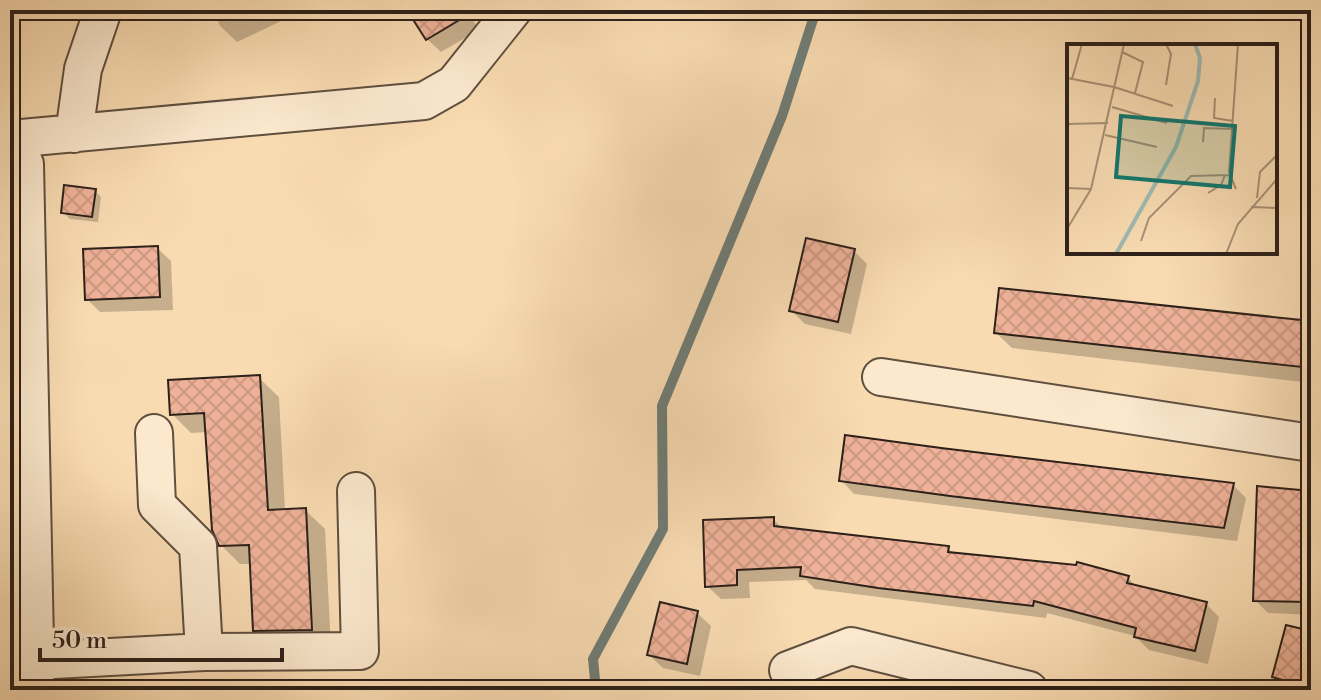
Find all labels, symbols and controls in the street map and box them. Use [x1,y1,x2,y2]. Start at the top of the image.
inset map [1067,44,1277,254]
scale bar [40,612,282,662]
text: 50 m [52,626,107,656]

